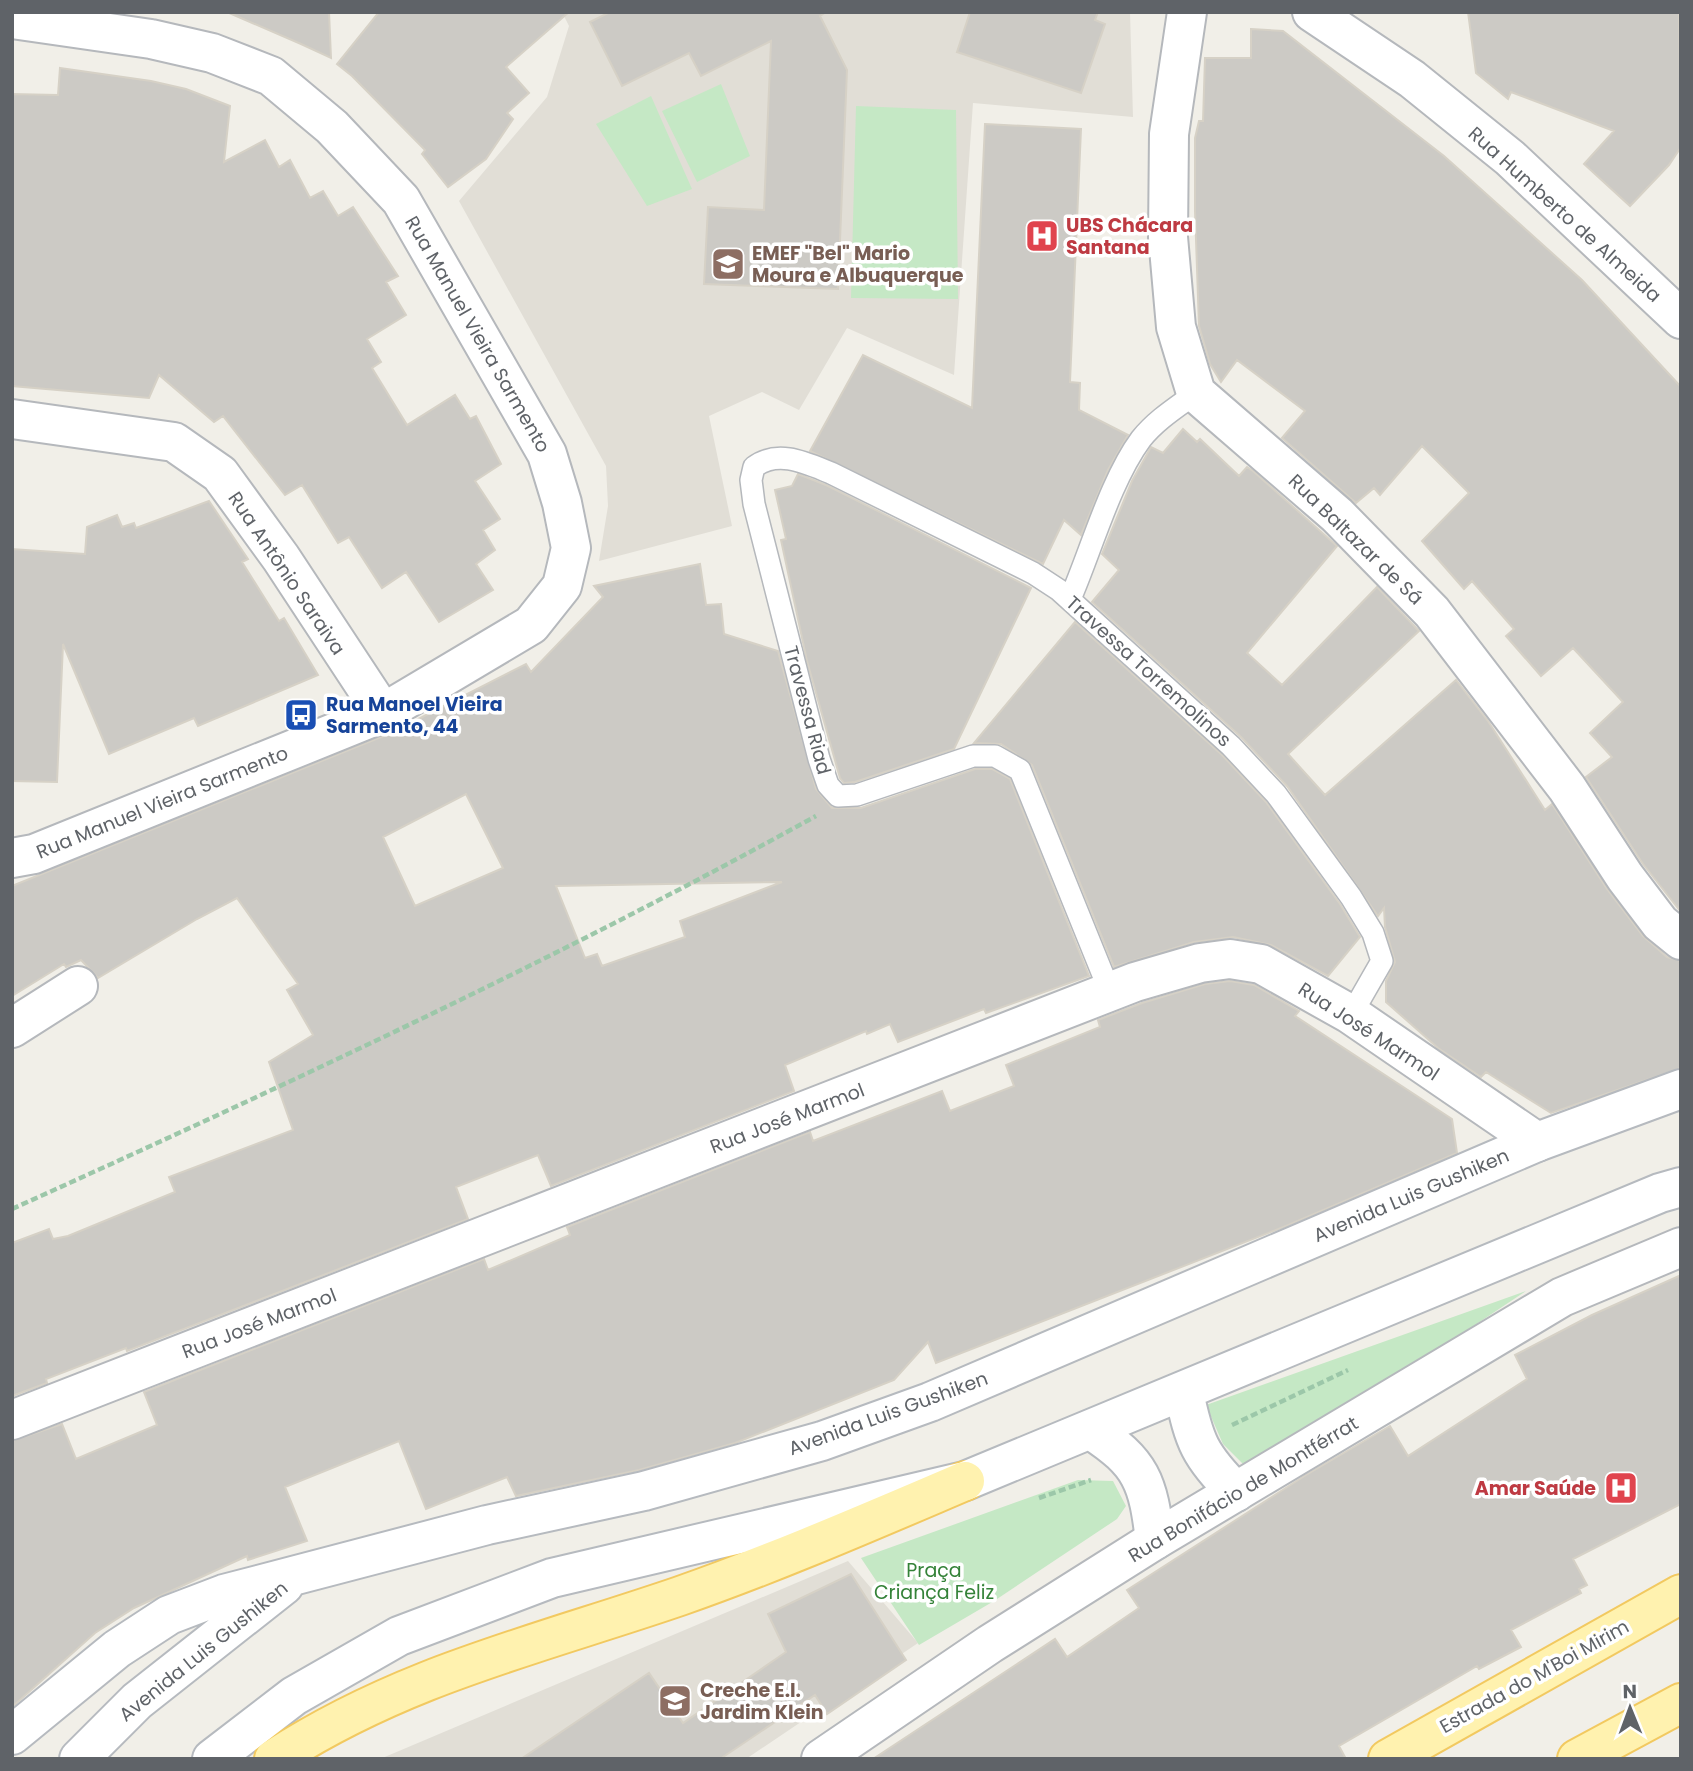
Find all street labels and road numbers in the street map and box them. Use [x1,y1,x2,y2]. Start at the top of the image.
street label: Rua Humberto de Almeida [1462,120,1667,308]
street label: Rua Manuel Vieira Sarmento [399,211,557,458]
street label: Rua Baltazar de Sá [1282,468,1429,611]
street label: Rua Antônio Saraiva [222,486,351,660]
street label: Travessa Torremolinos [1060,590,1237,753]
street label: Travessa Riad [777,643,838,778]
street label: Rua Manuel Vieira Sarmento [32,740,292,865]
street label: Rua José Marmol [1293,976,1445,1087]
street label: Rua José Marmol [706,1077,868,1160]
street label: Avenida Luis Gushiken [1309,1142,1513,1249]
street label: Rua José Marmol [178,1282,340,1365]
street label: Avenida Luis Gushiken [785,1365,992,1462]
street label: Rua Bonifácio de Montférrat [1123,1410,1363,1569]
street label: Avenida Luis Gushiken [113,1575,294,1728]
street label: Estrada do M'Boi Mirim [1435,1613,1634,1740]

